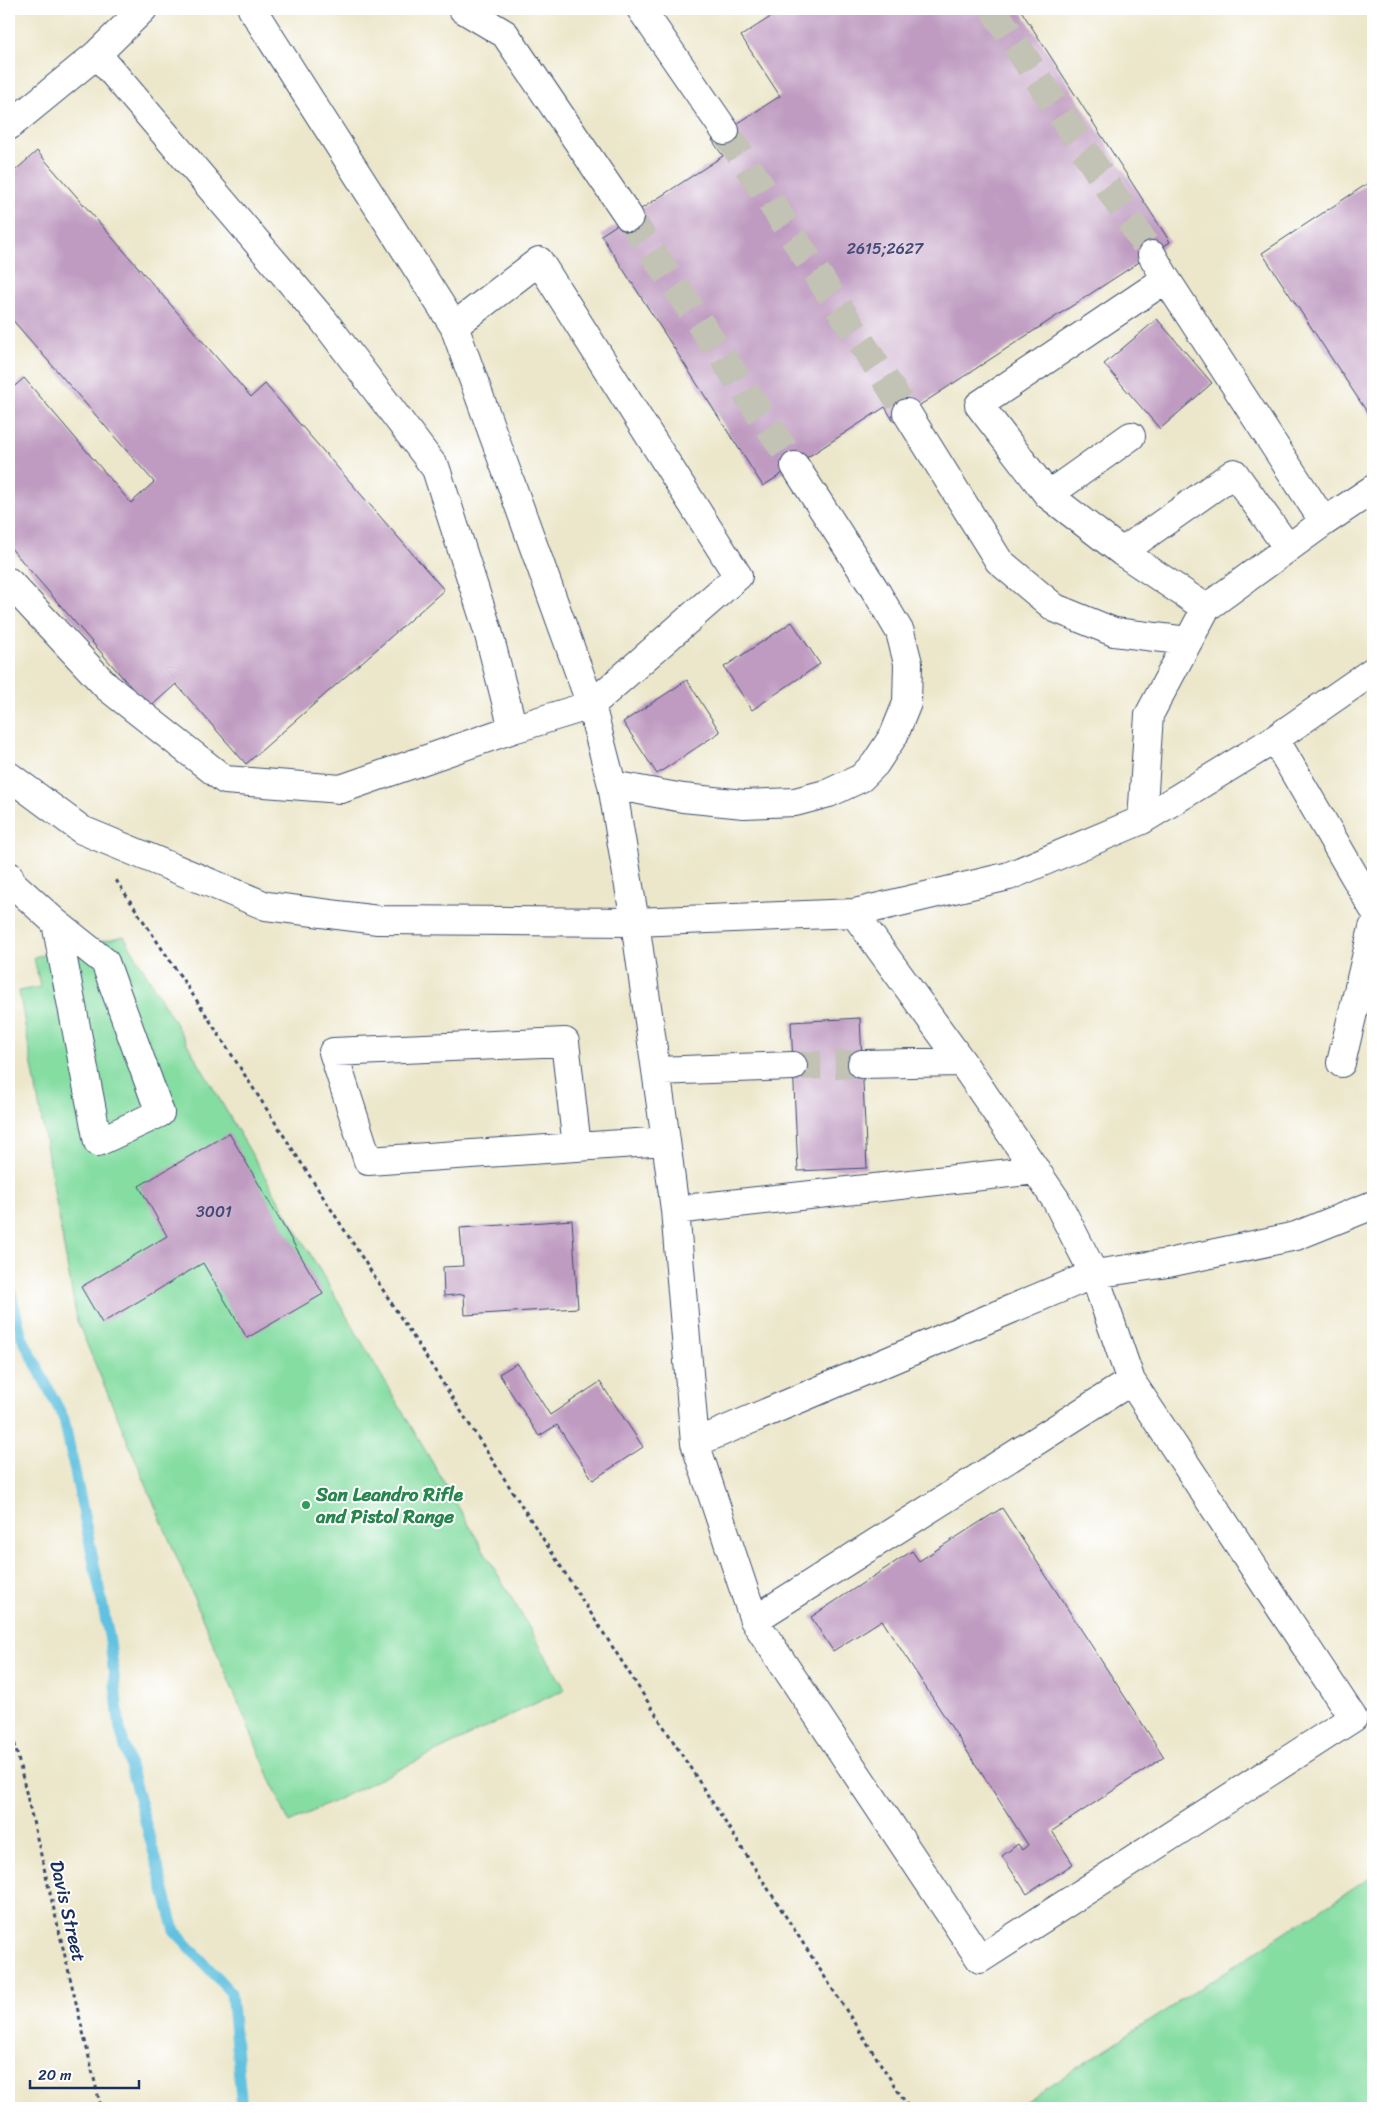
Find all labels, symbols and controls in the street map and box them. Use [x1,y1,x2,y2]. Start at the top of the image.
house number: 2615;2627 [847,234,924,263]
house number: 3001 [196,1197,232,1226]
place label: San Leandro Rifle and Pistol Range [315,1478,464,1533]
marker: San Leandro Rifle and Pistol Range [300,1499,312,1511]
street label: Davis Street [40,1857,96,1965]
scale bar [30,2057,139,2089]
text: 20 m [38,2062,72,2088]

